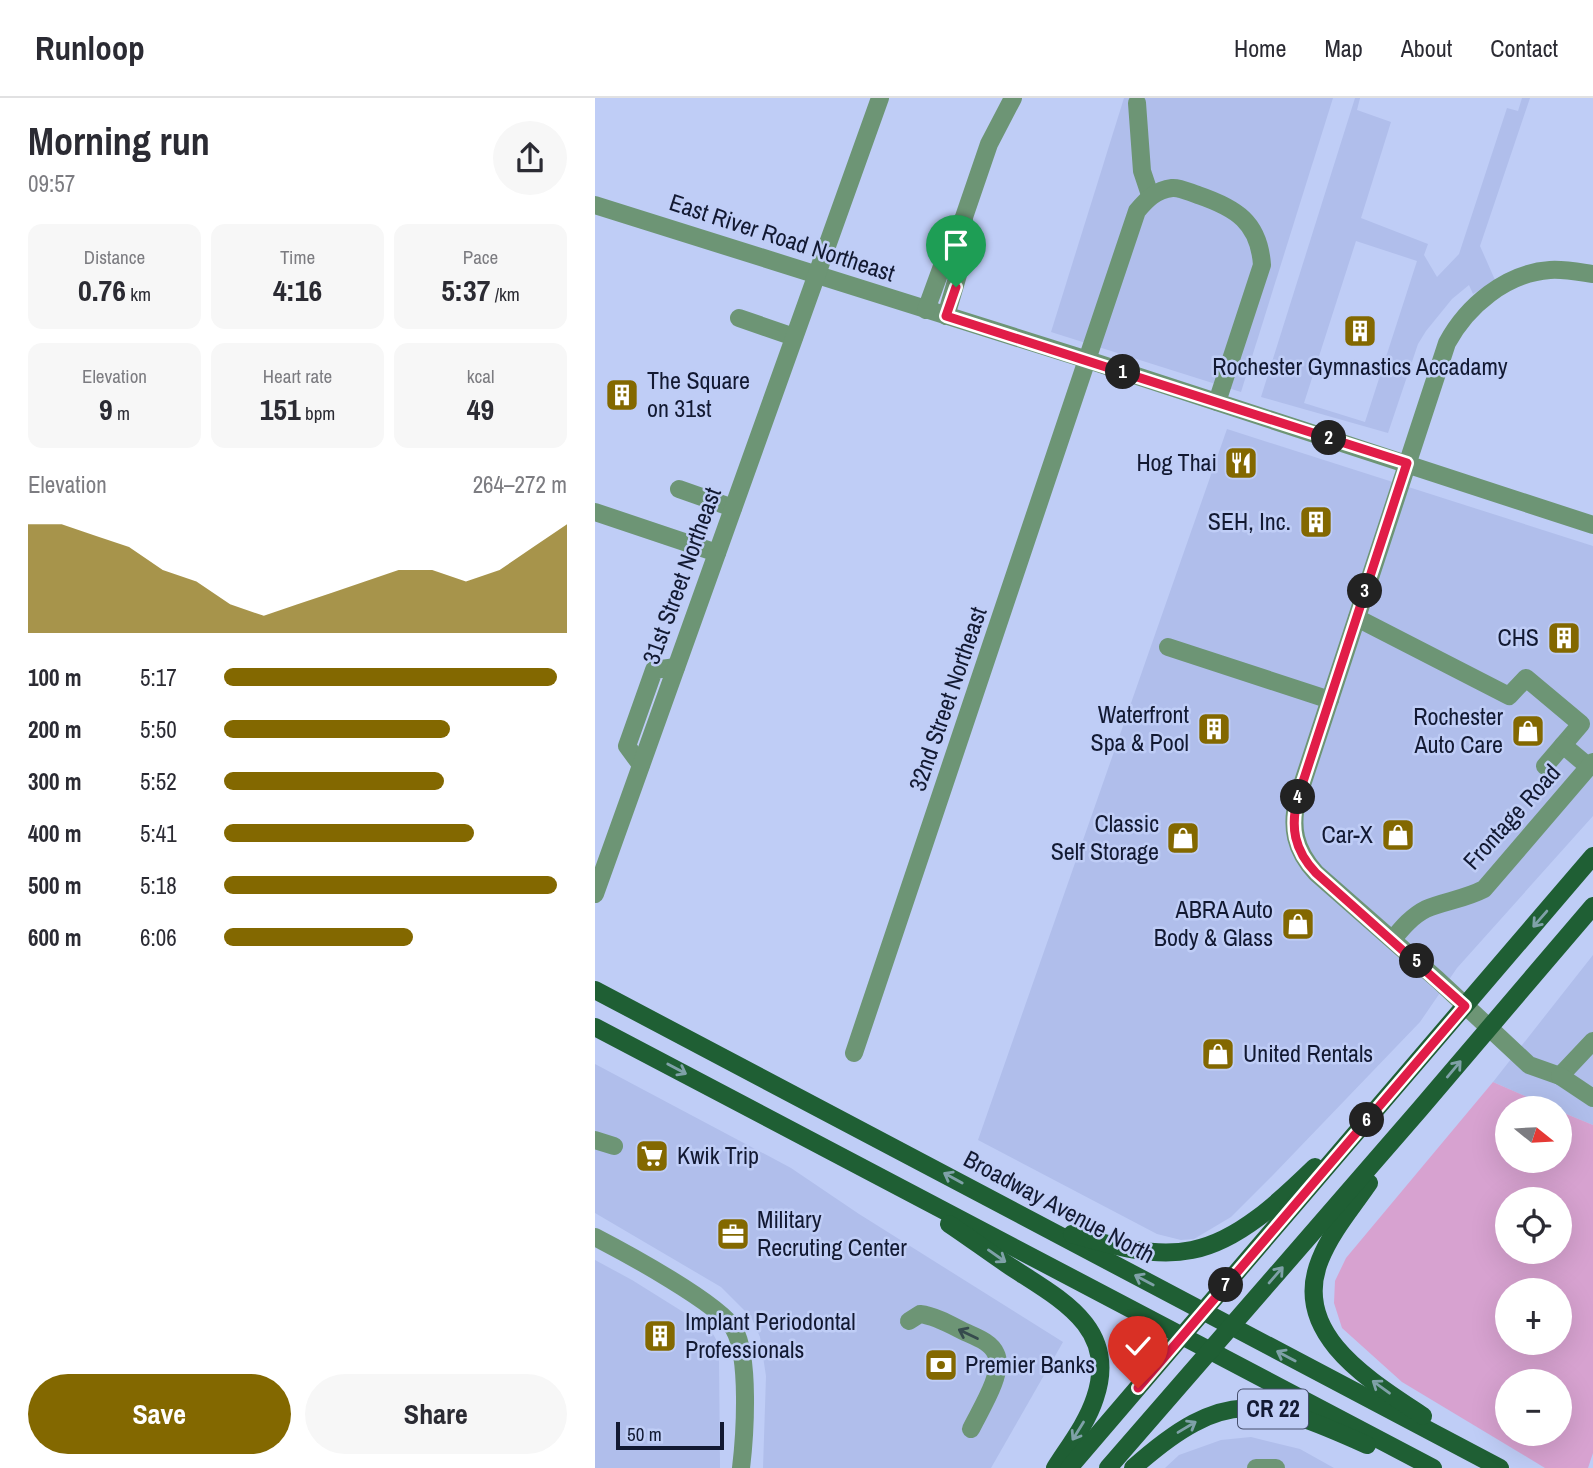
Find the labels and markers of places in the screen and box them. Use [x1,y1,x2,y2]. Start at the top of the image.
pin [926,215,986,287]
building icon: Rochester Gymnastics Accadamy [1341,312,1379,350]
place label: Rochester Gymnastics Accadamy [1212,350,1508,382]
pin: 1 [1105,354,1141,390]
place label: The Square on 31st [647,364,750,424]
building icon: The Square on 31st [603,376,641,414]
pin: 2 [1311,420,1347,456]
restaurant icon: Hog Thai [1222,444,1260,482]
place label: Hog Thai [1136,446,1217,478]
building icon: SEH, Inc. [1297,503,1335,541]
place label: SEH, Inc. [1208,505,1291,537]
pin: 3 [1347,574,1383,608]
building icon: CHS [1545,619,1583,657]
place label: CHS [1497,621,1539,653]
place label: Waterfront Spa & Pool [1091,698,1190,758]
place label: Rochester Auto Care [1413,700,1503,760]
building icon: Waterfront Spa & Pool [1195,710,1233,748]
shop icon: Rochester Auto Care [1509,712,1547,750]
pin: 4 [1281,780,1315,814]
place label: Classic Self Storage [1051,807,1159,867]
shop icon: Car-X [1379,816,1417,854]
place label: Car-X [1322,818,1374,850]
shop icon: Classic Self Storage [1164,819,1202,857]
place label: ABRA Auto Body & Glass [1154,893,1273,953]
shop icon: ABRA Auto Body & Glass [1279,905,1317,943]
pin: 5 [1399,944,1435,978]
shop icon: United Rentals [1199,1035,1237,1073]
place label: United Rentals [1243,1037,1373,1069]
pin: 6 [1349,1102,1385,1138]
supermarket icon: Kwik Trip [633,1137,671,1175]
place label: Kwik Trip [677,1139,759,1171]
place label: Military Recruting Center [757,1203,907,1263]
office icon: Military Recruting Center [714,1215,752,1253]
pin: 7 [1209,1268,1243,1302]
place label: Implant Periodontal Professionals [685,1305,856,1365]
pin [1108,1316,1168,1388]
building icon: Implant Periodontal Professionals [641,1317,679,1355]
bank icon: Premier Banks [922,1346,960,1384]
place label: Premier Banks [965,1348,1095,1380]

